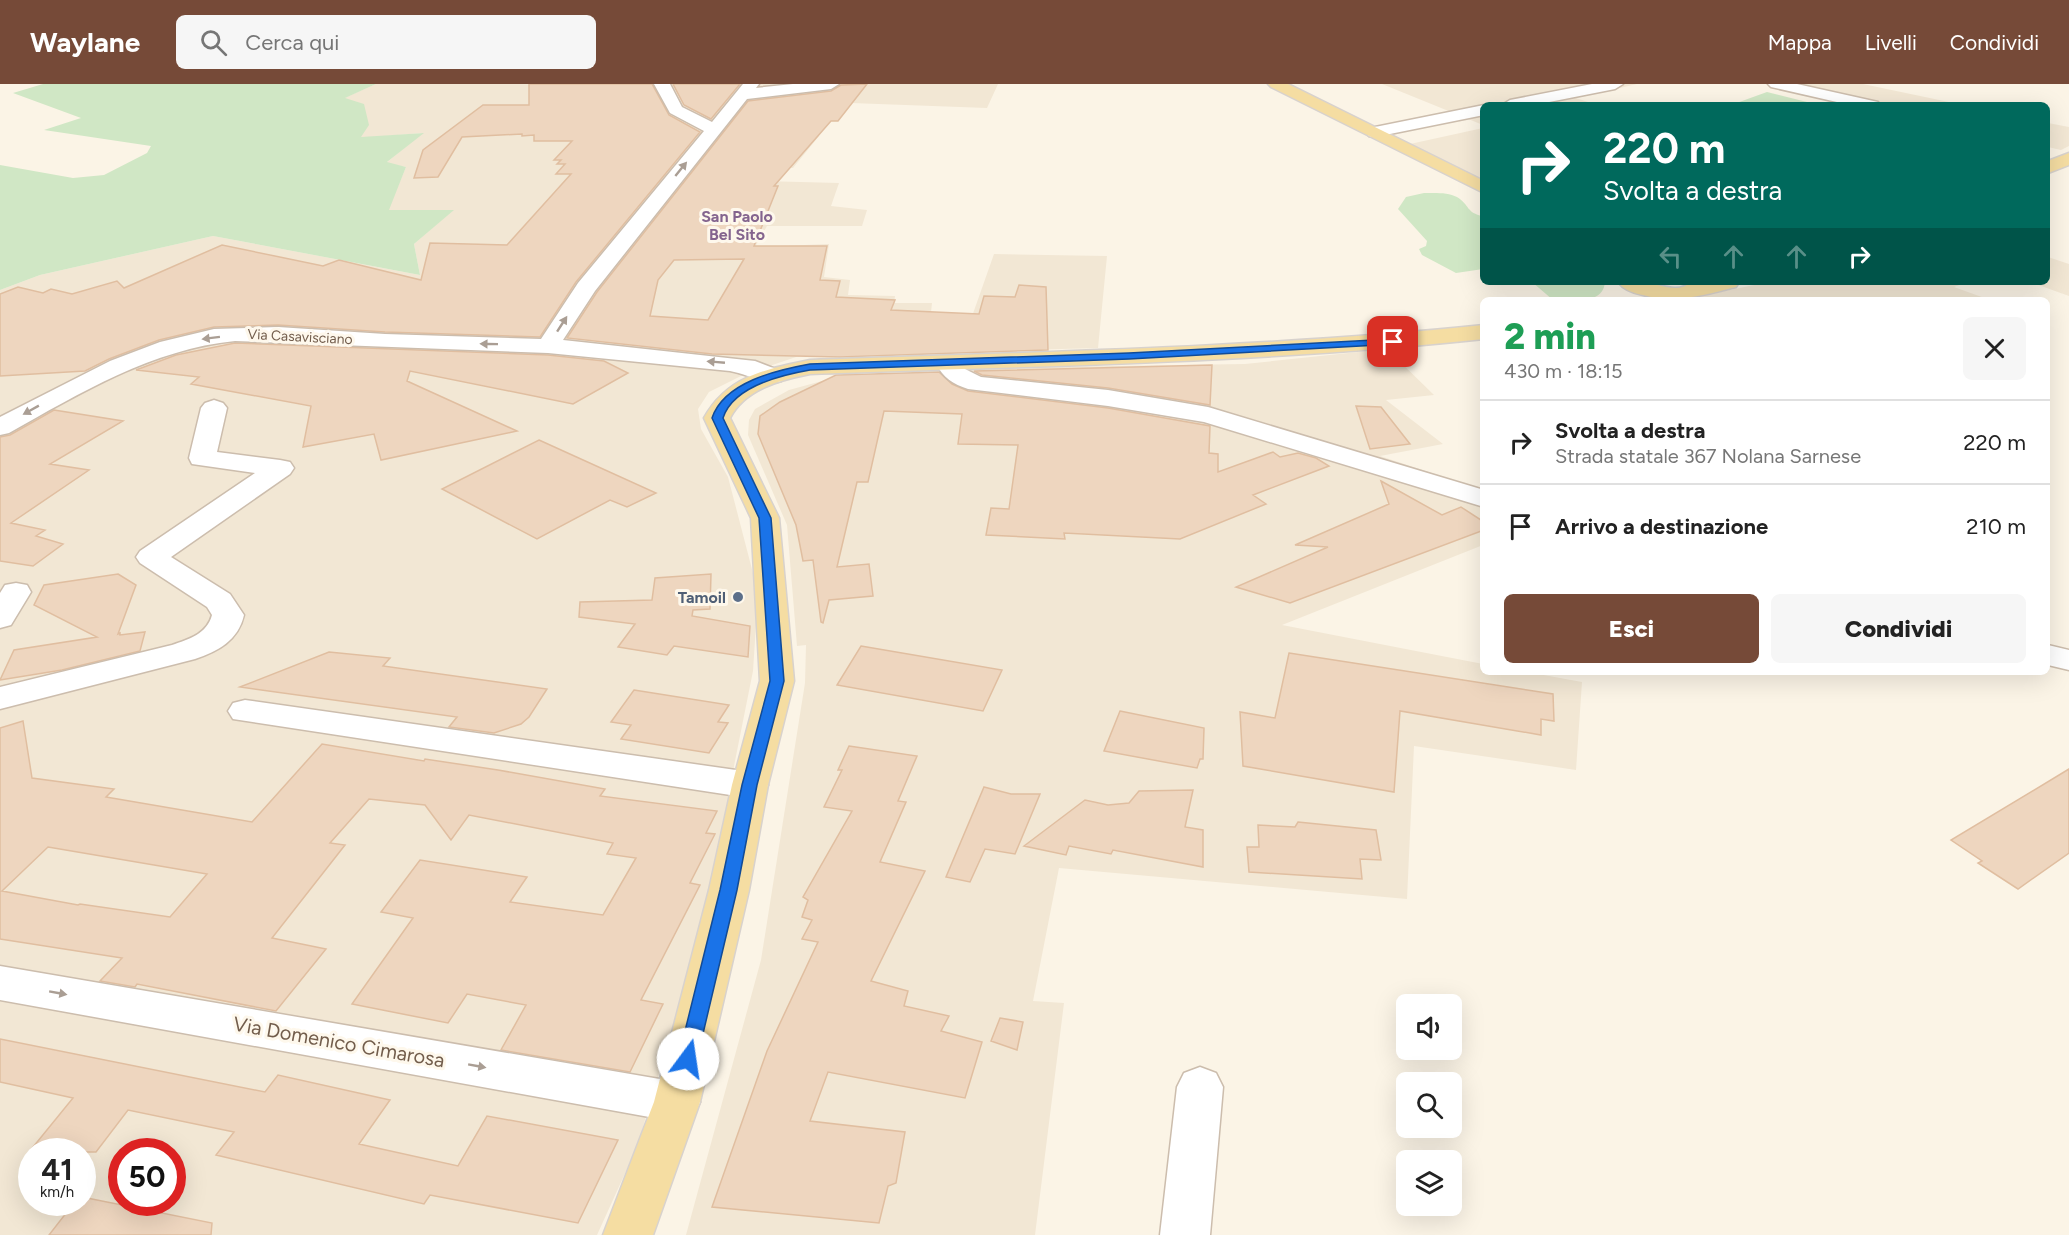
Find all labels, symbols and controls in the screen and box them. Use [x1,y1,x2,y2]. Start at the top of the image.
search box [176,15,596,69]
text: Waylane [30,25,140,59]
icon: search [197,26,230,59]
text: Cerca qui [245,29,339,56]
text: Mappa [1768,30,1832,55]
text: Livelli [1865,30,1917,55]
text: Condividi [1950,30,2039,55]
text: 220 m [1603,123,1725,174]
icon: right [1504,126,1582,204]
one-way arrow [674,161,687,177]
text: Svolta a destra [1603,174,1782,207]
district label: San Paolo Bel Sito [701,207,773,244]
icon: left [1654,240,1687,273]
icon: ahead [1717,240,1750,273]
icon: ahead [1780,240,1813,273]
icon: right [1843,240,1876,273]
text: 2 min [1504,315,1596,358]
one-way arrow [557,316,568,332]
pin [1367,316,1418,367]
button: close [1963,317,2026,380]
icon: arrive [1376,325,1409,358]
street label: Via Casavisciano [247,326,353,348]
one-way arrow [201,333,220,342]
one-way arrow [480,340,499,349]
one-way arrow [706,357,725,367]
text: 430 m · 18:15 [1504,359,1622,383]
one-way arrow [23,405,40,415]
text: Svolta a destra [1555,417,1705,444]
icon: right [1504,426,1537,459]
text: 220 m [1963,429,2026,456]
text: Strada statale 367 Nolana Sarnese [1555,444,1861,468]
icon: arrive [1504,510,1537,543]
text: Arrivo a destinazione [1555,513,1768,540]
text: 210 m [1966,513,2026,540]
place label: Tamoil [678,588,726,607]
marker: Tamoil [731,590,745,604]
button: Esci [1504,594,1759,663]
button: Condividi [1771,594,2026,663]
one-way arrow [48,989,67,998]
map controls [1396,994,1462,1216]
button: sound [1396,994,1462,1060]
street label: Via Domenico Cimarosa [231,1012,447,1072]
position arrow [656,1027,720,1091]
one-way arrow [468,1062,487,1071]
button: search [1396,1072,1462,1138]
speed limit sign: 50 [108,1138,186,1216]
button: layers [1396,1150,1462,1216]
text: 41 [41,1151,73,1188]
text: km/h [40,1183,74,1201]

